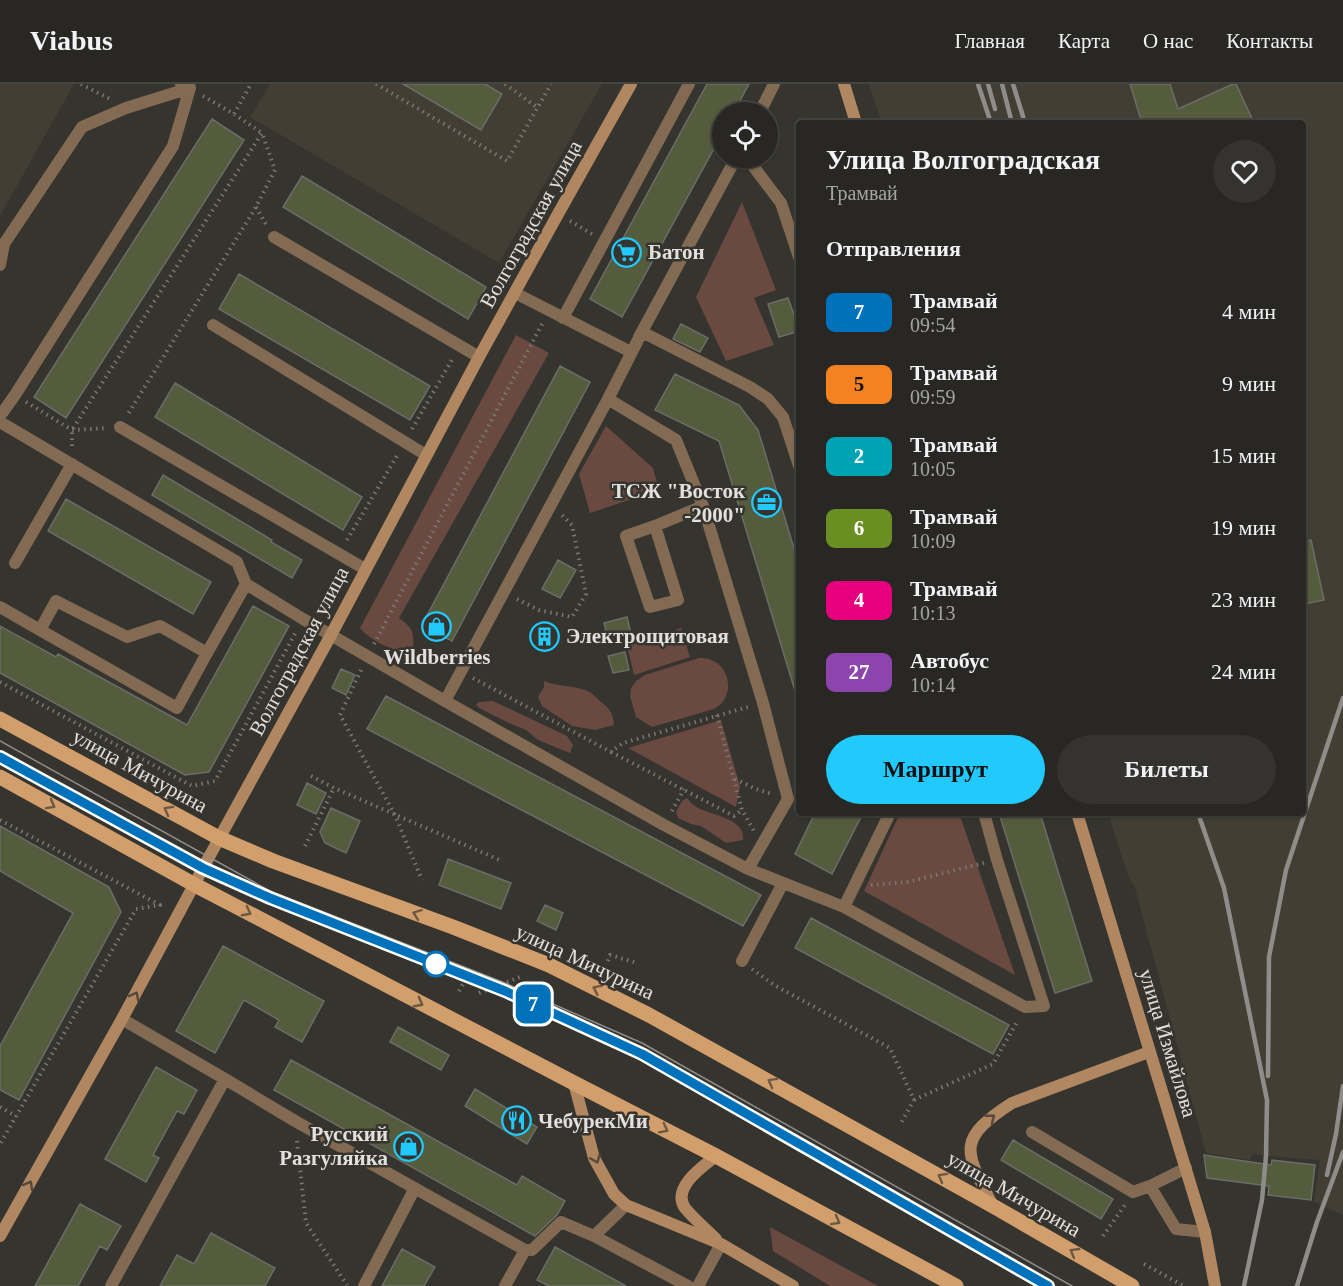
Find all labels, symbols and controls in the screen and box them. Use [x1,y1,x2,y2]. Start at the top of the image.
text: Viabus [30,25,113,56]
text: Главная [955,29,1025,53]
text: Карта [1058,29,1110,53]
text: О нас [1143,29,1193,53]
text: Контакты [1226,29,1313,53]
map controls [712,102,778,168]
button: locate [712,102,778,168]
street label: Волгоградская улица [475,136,587,312]
button: heart [1213,140,1276,203]
text: Улица Волгоградская [826,144,1100,175]
text: Трамвай [826,182,898,204]
supermarket icon: Батон [611,236,643,268]
text: Отправления [826,236,961,261]
place label: Батон [648,240,704,264]
text: Трамвай [910,288,998,313]
text: 4 мин [1222,299,1276,324]
text: 7 [854,300,864,324]
text: 09:54 [910,314,956,336]
text: Трамвай [910,360,998,385]
text: 9 мин [1222,371,1276,396]
text: 5 [854,372,864,396]
text: 09:59 [910,386,956,408]
text: Трамвай [910,432,998,457]
text: 15 мин [1211,443,1276,468]
text: 2 [854,444,864,468]
text: 10:05 [910,458,956,480]
place label: ТСЖ "Восток -2000" [612,479,746,527]
office icon: ТСЖ "Восток -2000" [750,487,782,519]
text: Трамвай [910,504,998,529]
text: 19 мин [1211,515,1276,540]
text: 6 [854,516,864,540]
text: 10:09 [910,530,956,552]
street label: Волгоградская улица [244,562,354,740]
text: Трамвай [910,576,998,601]
text: 23 мин [1211,587,1276,612]
text: 4 [854,588,864,612]
text: 10:13 [910,602,956,624]
shop icon: Wildberries [421,610,453,642]
building icon: Электрощитовая [529,620,561,652]
place label: Электрощитовая [566,624,729,648]
place label: Wildberries [384,645,490,669]
text: Автобус [910,648,989,673]
text: 24 мин [1211,659,1276,684]
text: 27 [849,660,870,684]
text: 10:14 [910,674,956,696]
street label: улица Мичурина [68,724,212,818]
button: Маршрут [826,735,1045,804]
button: Билеты [1057,735,1276,804]
one-way arrow [45,798,55,809]
one-way arrow [164,806,174,817]
one-way arrow [240,905,251,916]
one-way arrow [412,909,423,922]
street label: улица Мичурина [512,919,659,1005]
unlabelled marker [423,951,449,977]
street label: улица Измайлова [1134,966,1202,1121]
line badge: 7 [514,984,552,1024]
one-way arrow [592,984,603,996]
one-way arrow [128,992,139,1003]
text: 7 [528,992,538,1016]
one-way arrow [413,995,424,1007]
one-way arrow [767,1078,778,1090]
restaurant icon: ЧебурекМи [501,1105,533,1137]
place label: ЧебурекМи [538,1109,648,1133]
one-way arrow [984,1115,995,1126]
place label: Русский Разгуляйка [279,1122,388,1170]
one-way arrow [657,1122,668,1133]
shop icon: Русский Разгуляйка [393,1130,425,1162]
street label: улица Мичурина [943,1146,1086,1242]
one-way arrow [589,1153,601,1164]
one-way arrow [938,1173,948,1184]
one-way arrow [22,1180,33,1191]
one-way arrow [829,1214,840,1225]
one-way arrow [1070,1248,1080,1260]

